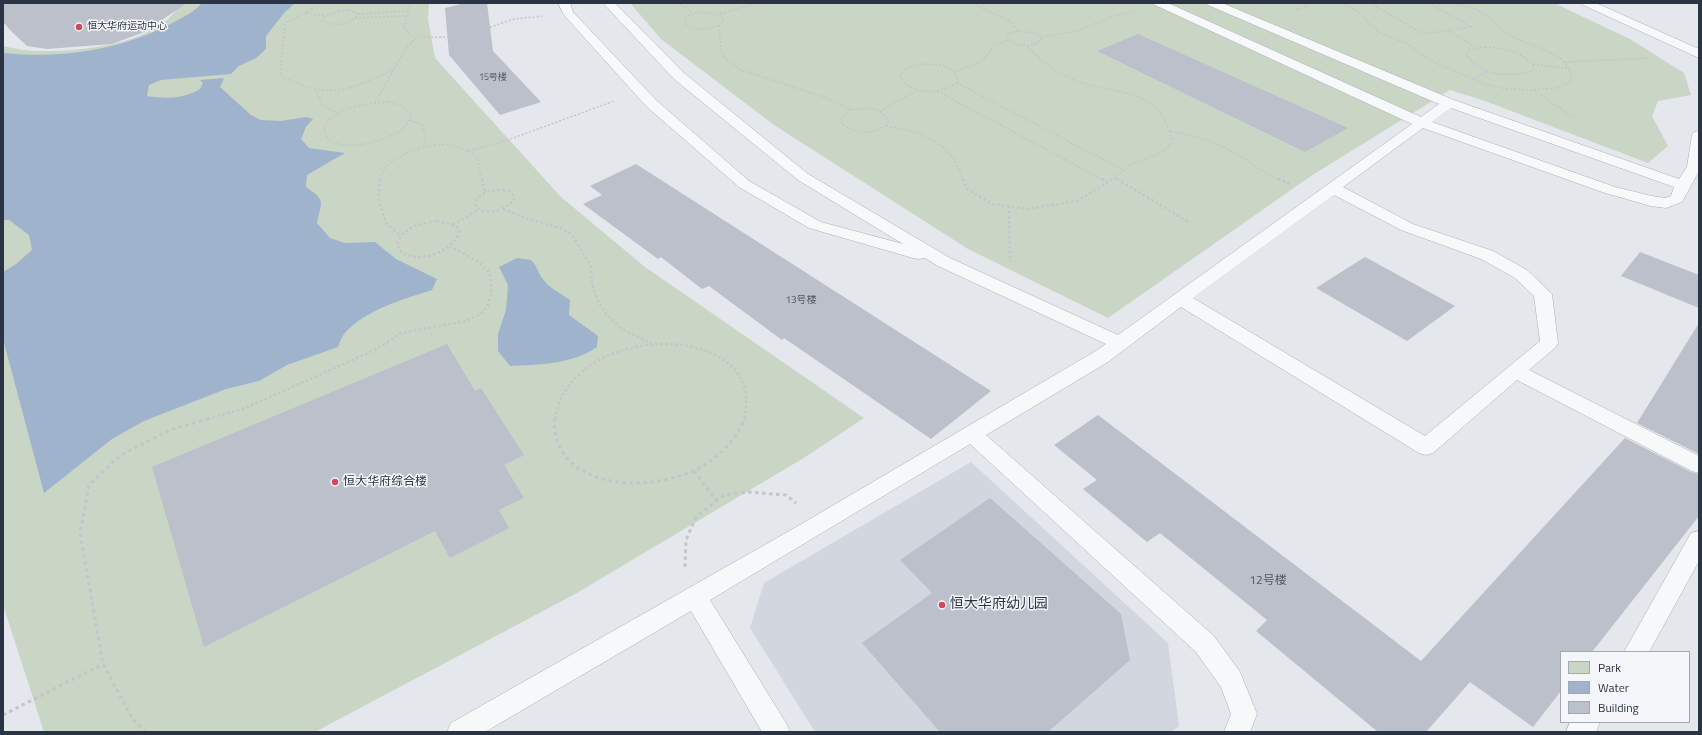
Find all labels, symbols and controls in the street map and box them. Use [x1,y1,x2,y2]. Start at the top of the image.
place label: 恒大华府运动中心 [87,21,167,33]
marker: 恒大华府运动中心 [74,22,84,32]
house number: 15号楼 [479,73,507,83]
house number: 13号楼 [785,295,817,307]
place label: 恒大华府综合楼 [343,475,427,489]
marker: 恒大华府综合楼 [330,477,340,487]
house number: 12号楼 [1249,574,1287,588]
place label: 恒大华府幼儿园 [950,597,1048,613]
marker: 恒大华府幼儿园 [937,600,947,610]
legend [1560,651,1690,723]
text: Park [1598,658,1621,677]
text: Water [1598,678,1629,697]
text: Building [1598,698,1639,717]

